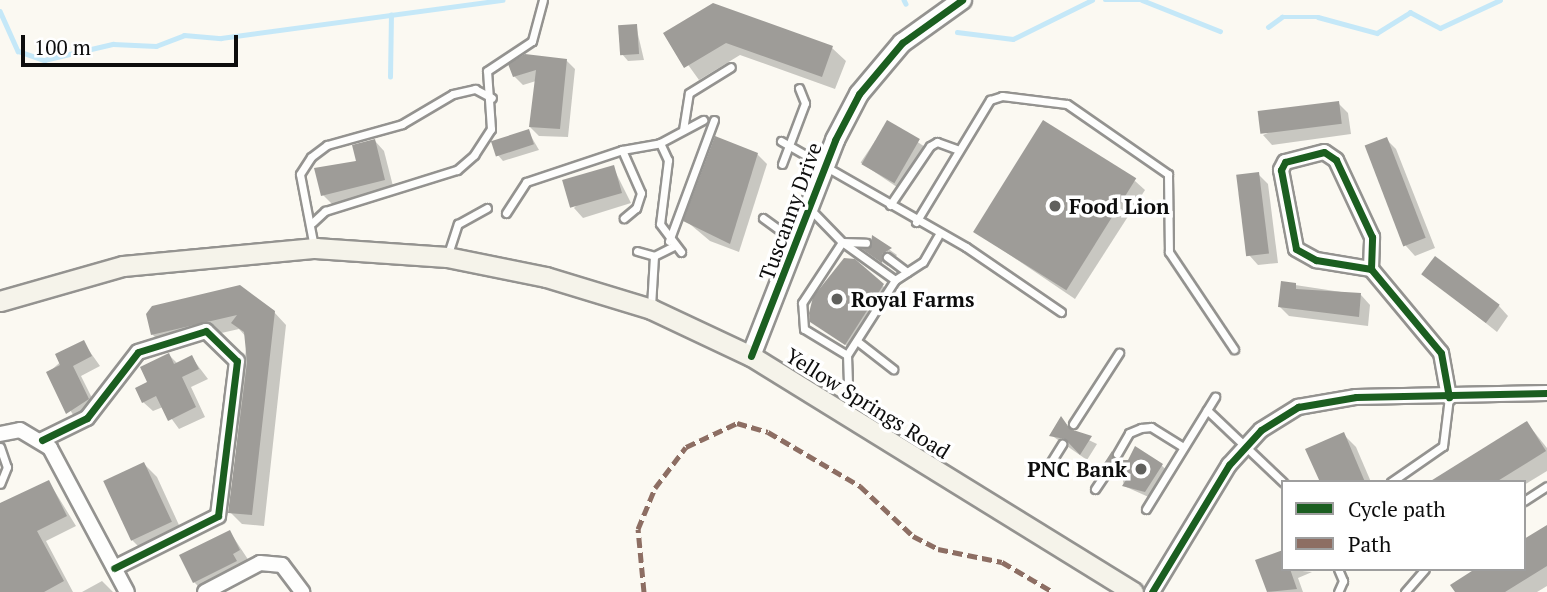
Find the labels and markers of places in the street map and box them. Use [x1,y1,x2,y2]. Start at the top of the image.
place label: Food Lion [1069,193,1169,219]
marker: Food Lion [1047,198,1063,214]
place label: Royal Farms [851,286,974,312]
marker: Royal Farms [829,291,845,307]
place label: PNC Bank [1027,456,1127,482]
marker: PNC Bank [1133,461,1149,477]

